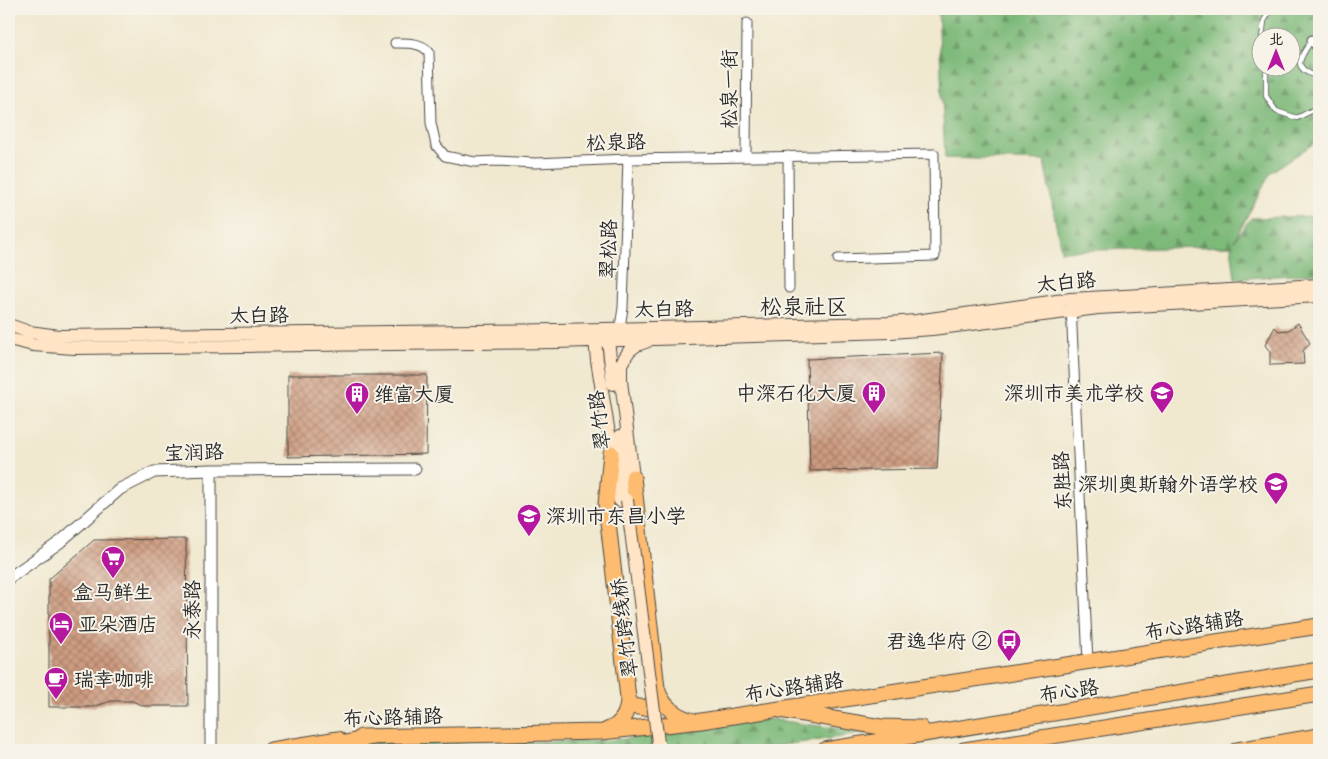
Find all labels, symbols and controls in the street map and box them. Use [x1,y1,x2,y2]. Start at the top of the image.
north arrow [1250,28,1300,78]
text: 北 [1269,31,1283,49]
street label: 松泉一街 [717,49,744,129]
street label: 松泉路 [586,129,648,158]
street label: 翠松路 [595,218,624,280]
street label: 太白路 [1035,267,1098,300]
district label: 松泉社区 [760,294,848,322]
street label: 太白路 [634,296,695,325]
street label: 太白路 [229,302,290,331]
building icon: 中深石化大厦 [861,380,887,414]
school or university icon: 深圳市美术学校 [1149,380,1175,414]
building icon: 维富大厦 [344,381,370,415]
place label: 中深石化大厦 [736,381,856,408]
place label: 深圳市美术学校 [1004,381,1144,408]
place label: 维富大厦 [374,382,454,409]
street label: 翠竹路 [583,387,618,451]
street label: 宝润路 [164,439,226,468]
street label: 东胜路 [1048,449,1079,512]
school or university icon: 深圳奥斯翰外语学校 [1263,471,1289,505]
place label: 深圳奥斯翰外语学校 [1078,472,1258,499]
school or university icon: 深圳市东昌小学 [516,503,542,537]
place label: 深圳市东昌小学 [546,504,686,531]
supermarket icon: 盒马鲜生 [100,545,126,579]
street label: 翠竹跨线桥 [606,577,645,679]
street label: 永泰路 [180,579,207,640]
place label: 盒马鲜生 [73,580,153,607]
street label: 布心路辅路 [1143,605,1247,648]
hotel icon: 亚朵酒店 [48,611,74,645]
place label: 亚朵酒店 [78,612,158,639]
bus stop icon: 君逸华府 ② [996,628,1022,662]
place label: 君逸华府 ② [887,629,992,656]
cafe icon: 瑞幸咖啡 [43,666,69,700]
place label: 瑞幸咖啡 [74,667,154,694]
street label: 布心路辅路 [743,667,847,710]
street label: 布心路 [1037,674,1102,711]
street label: 布心路辅路 [343,703,444,734]

